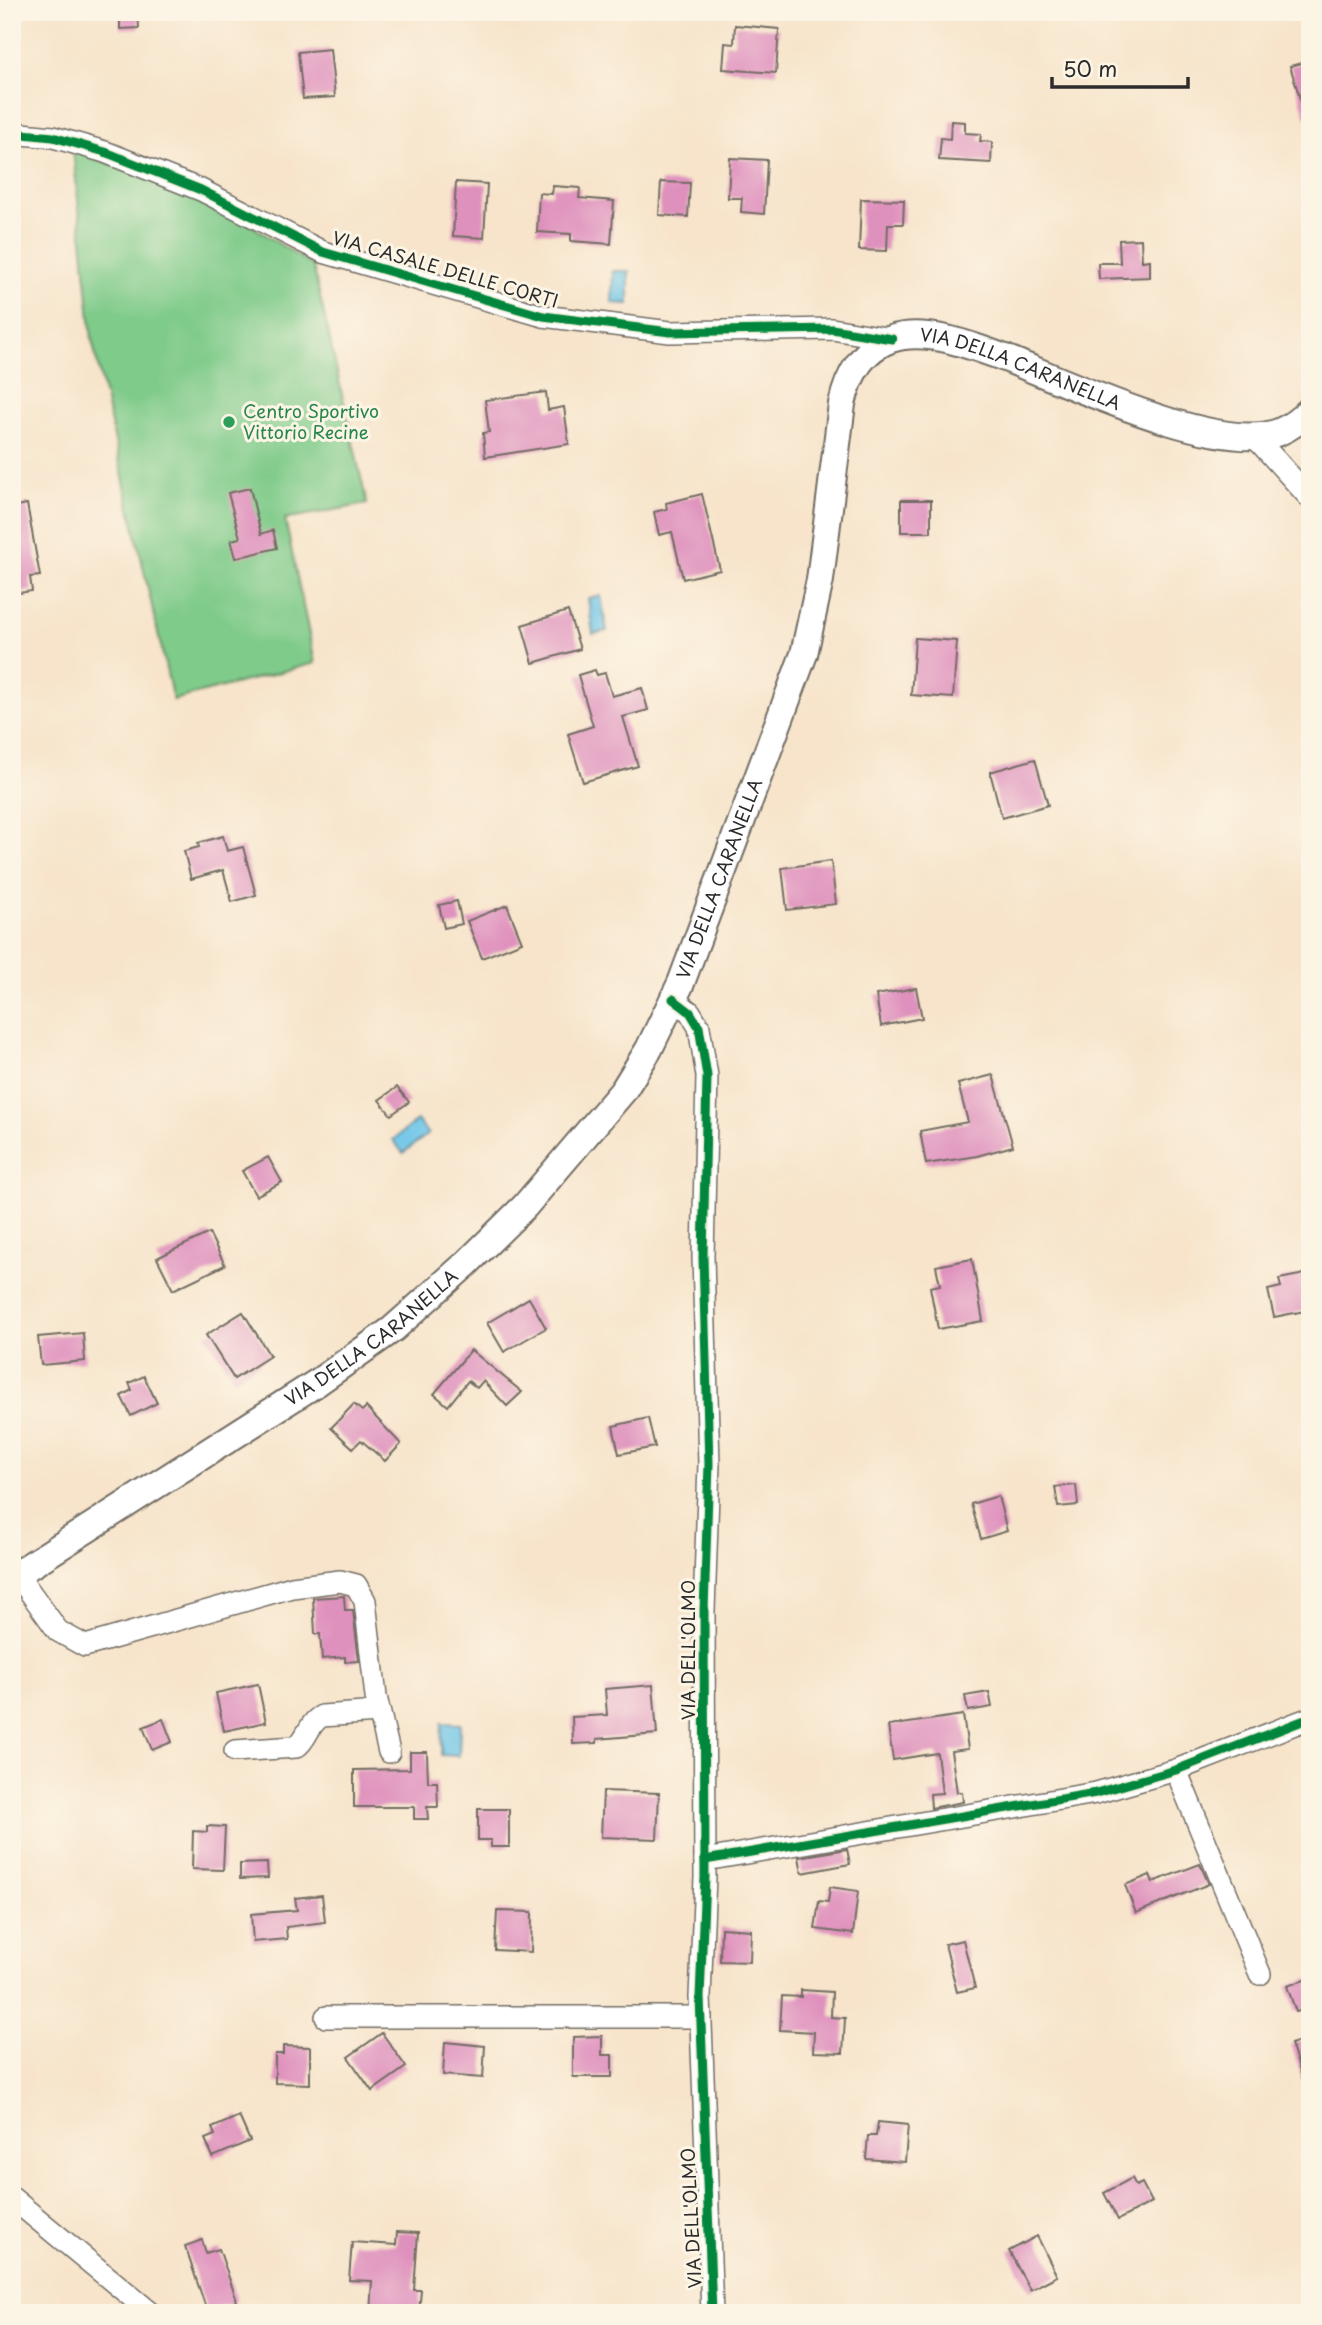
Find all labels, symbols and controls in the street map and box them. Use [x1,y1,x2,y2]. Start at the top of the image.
scale bar [1052,46,1189,90]
text: 50 m [1063,52,1117,84]
street label: VIA CASALE DELLE CORTI [329,223,562,314]
street label: VIA DELLA CARANELLA [919,320,1125,416]
place label: Centro Sportivo Vittorio Recine [243,397,379,445]
marker: Centro Sportivo Vittorio Recine [221,414,237,430]
street label: VIA DELLA CARANELLA [669,774,768,983]
street label: VIA DELLA CARANELLA [279,1262,463,1412]
street label: VIA DELL'OLMO [674,1580,701,1720]
street label: VIA DELL'OLMO [673,2147,708,2289]

